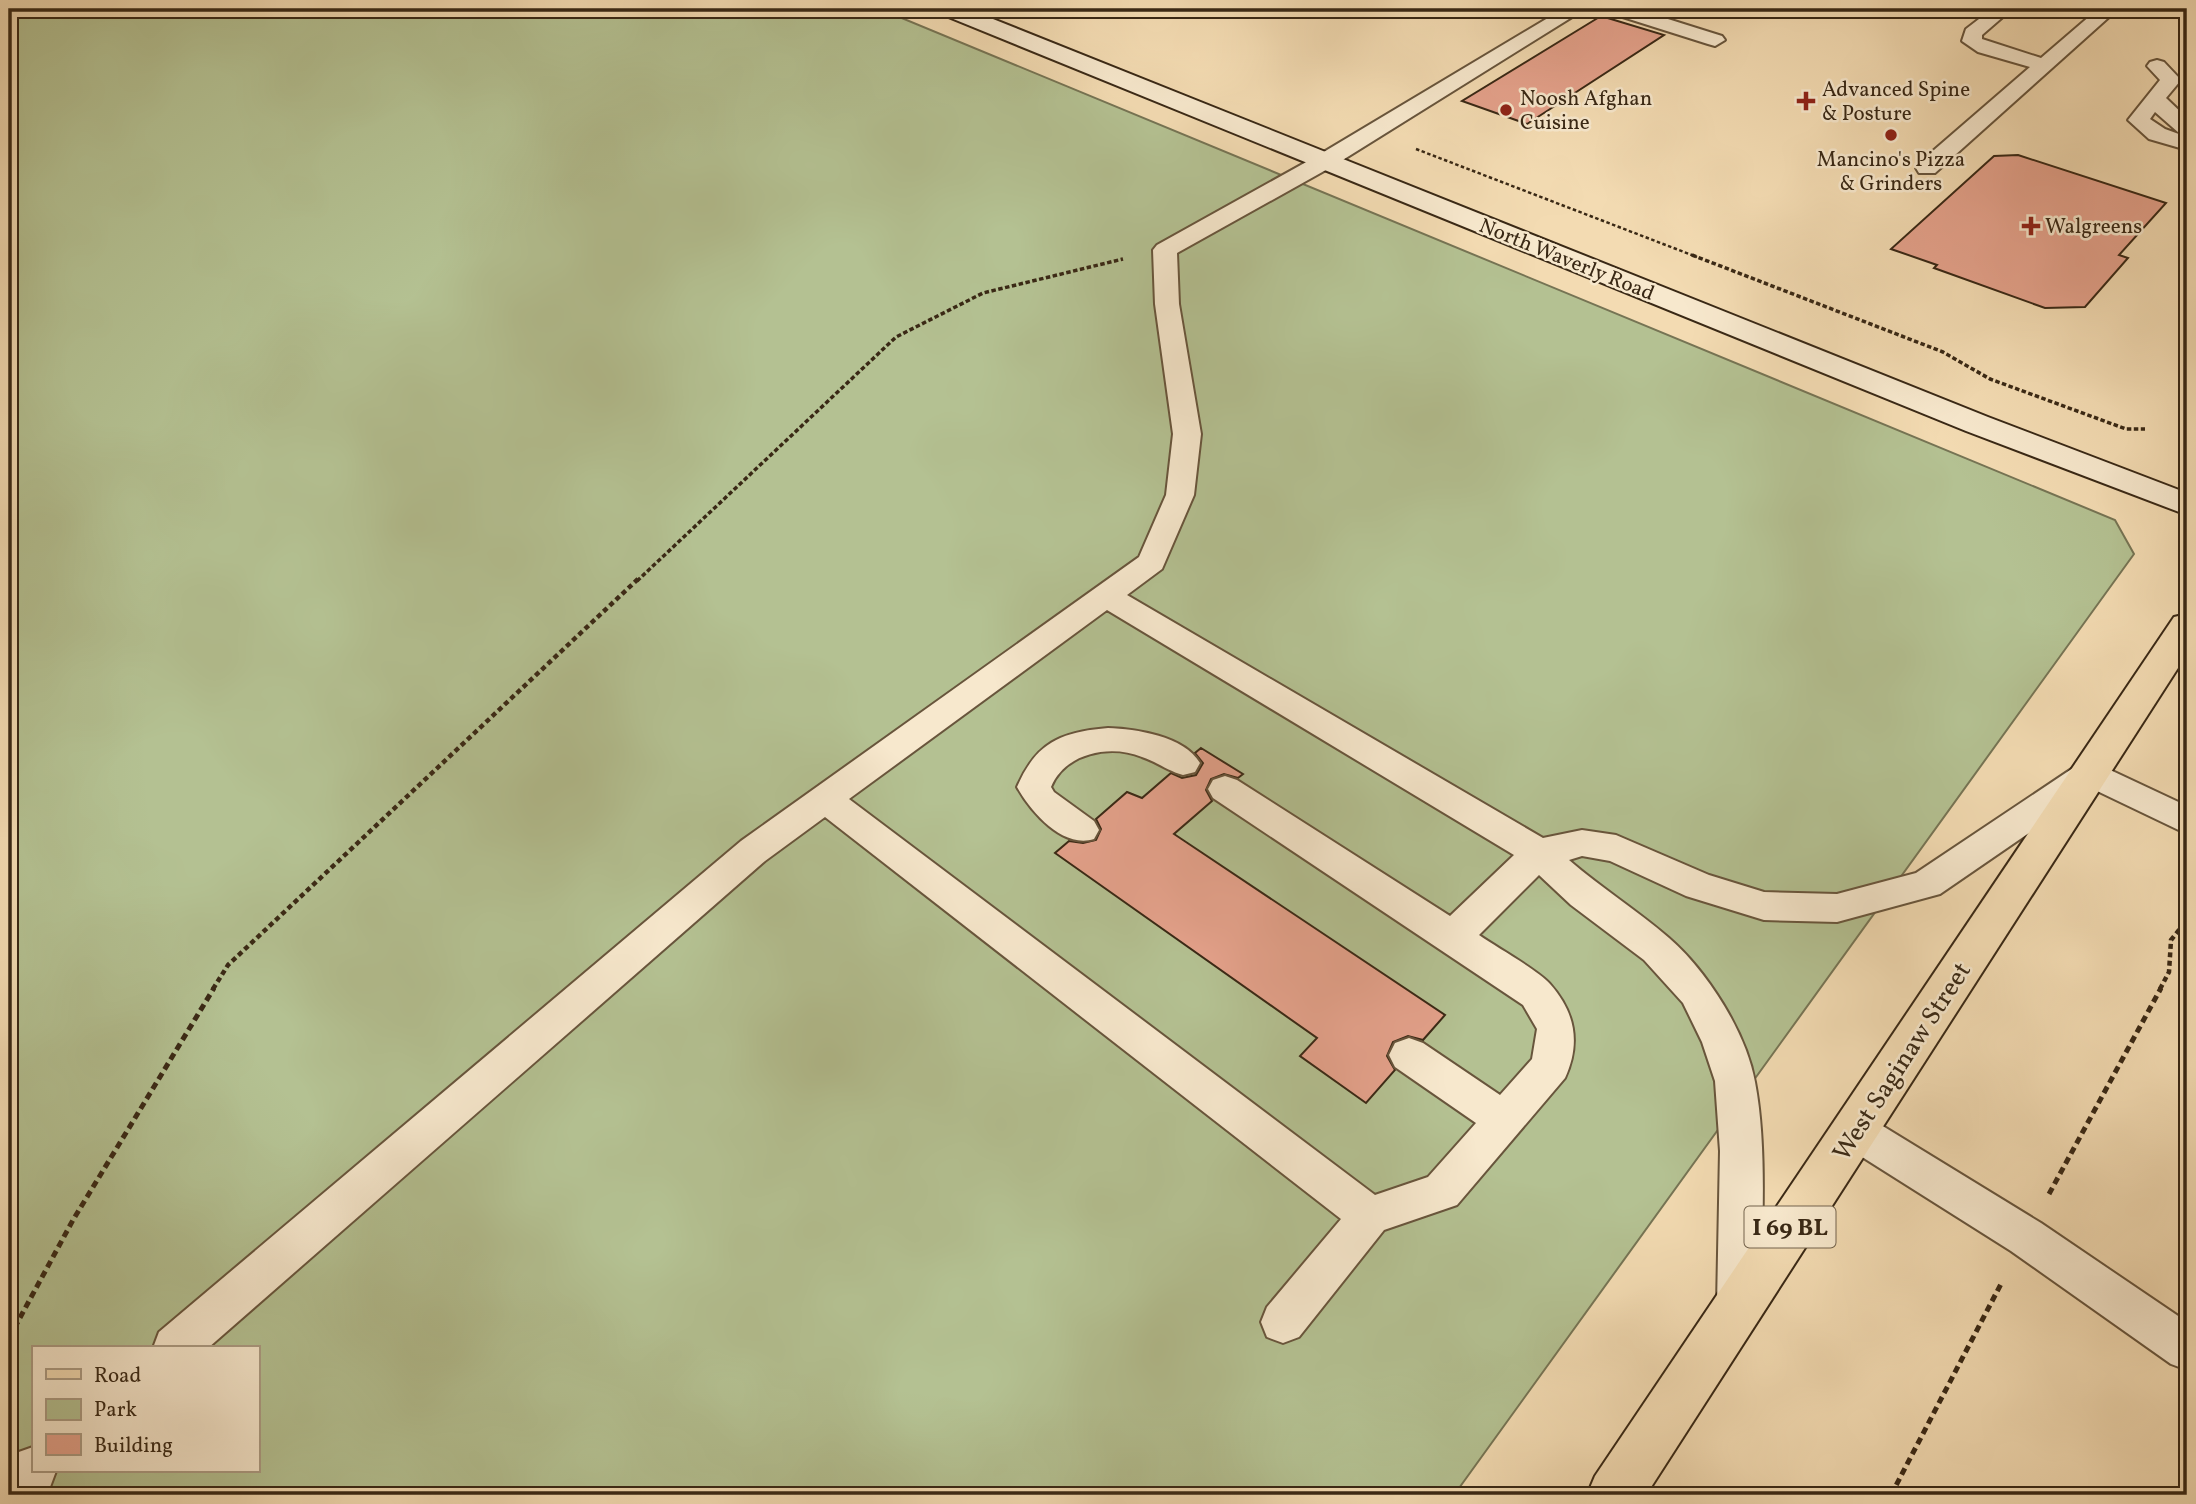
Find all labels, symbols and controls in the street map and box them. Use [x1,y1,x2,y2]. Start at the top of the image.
place label: Advanced Spine & Posture [1822,76,1970,129]
place label: Noosh Afghan Cuisine [1520,85,1652,138]
marker: Advanced Spine & Posture [1796,91,1816,111]
marker: Noosh Afghan Cuisine [1498,102,1514,118]
marker: Mancino's Pizza & Grinders [1883,127,1899,143]
place label: Mancino's Pizza & Grinders [1817,146,1965,199]
street label: North Waverly Road [1474,212,1658,309]
place label: Walgreens [2045,213,2142,242]
marker: Walgreens [2023,218,2039,234]
street label: West Saginaw Street [1825,956,1981,1169]
road number: I 69 BL [1744,1206,1836,1247]
legend [32,1346,259,1472]
text: Road [94,1362,141,1391]
text: Park [94,1396,137,1425]
text: Building [94,1432,173,1461]

